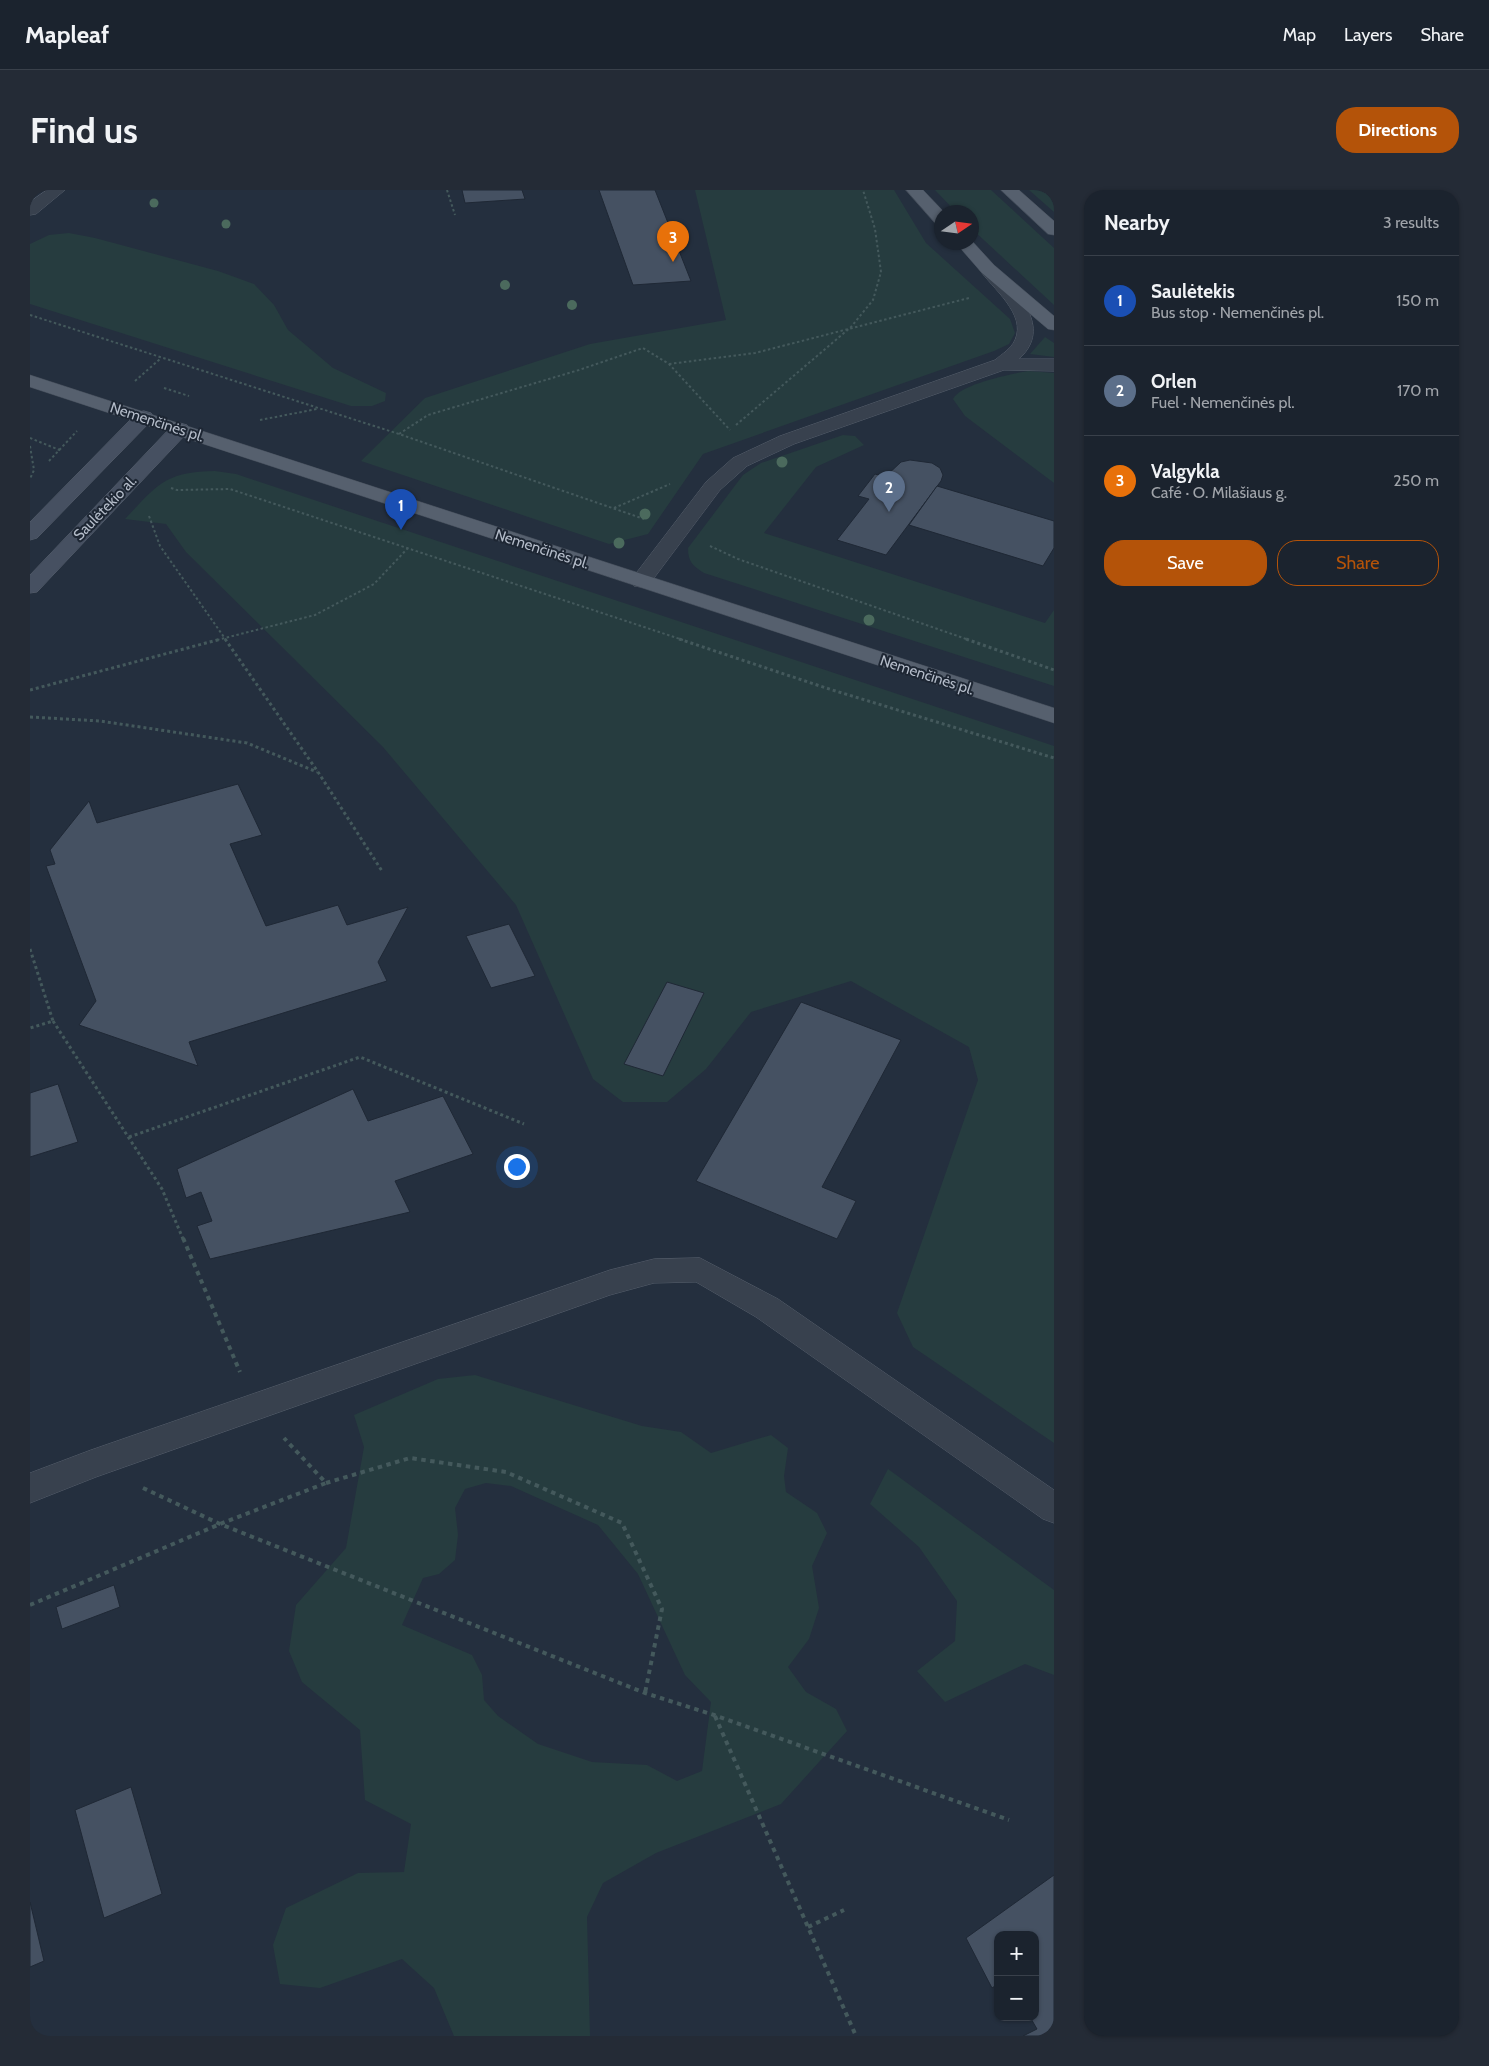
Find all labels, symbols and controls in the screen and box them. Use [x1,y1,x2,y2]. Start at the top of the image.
text: Mapleaf [25,20,109,49]
text: Map [1283,24,1316,46]
text: Layers [1344,24,1393,46]
text: Share [1421,24,1464,46]
button: Directions [1336,107,1459,153]
text: Find us [30,109,138,152]
north arrow [934,205,979,250]
text: Nearby [1104,210,1170,235]
text: 3 results [1383,213,1439,232]
pin: 3 [657,221,689,262]
text: Saulėtekis [1151,280,1235,303]
text: 1 [1117,291,1123,310]
text: 150 m [1396,291,1439,310]
text: Bus stop · Nemenčinės pl. [1151,303,1324,322]
text: Orlen [1151,370,1197,393]
text: 2 [1116,381,1124,400]
text: 170 m [1397,381,1439,400]
text: Fuel · Nemenčinės pl. [1151,393,1295,412]
street label: Nemenčinės pl. [108,398,206,446]
text: Valgykla [1151,460,1220,483]
pin: 2 [873,471,905,512]
text: 3 [1116,471,1124,490]
text: 250 m [1393,471,1439,490]
street label: Saulėtekio al. [70,472,140,544]
text: Café · O. Milašiaus g. [1151,483,1287,502]
pin: 1 [385,489,417,530]
street label: Nemenčinės pl. [493,525,591,573]
button: Save [1104,540,1267,586]
button: Share [1277,540,1439,586]
street label: Nemenčinės pl. [878,651,976,699]
your location [504,1154,530,1180]
map controls [994,1931,1039,2021]
button: + [994,1931,1039,1976]
button: − [994,1976,1039,2021]

